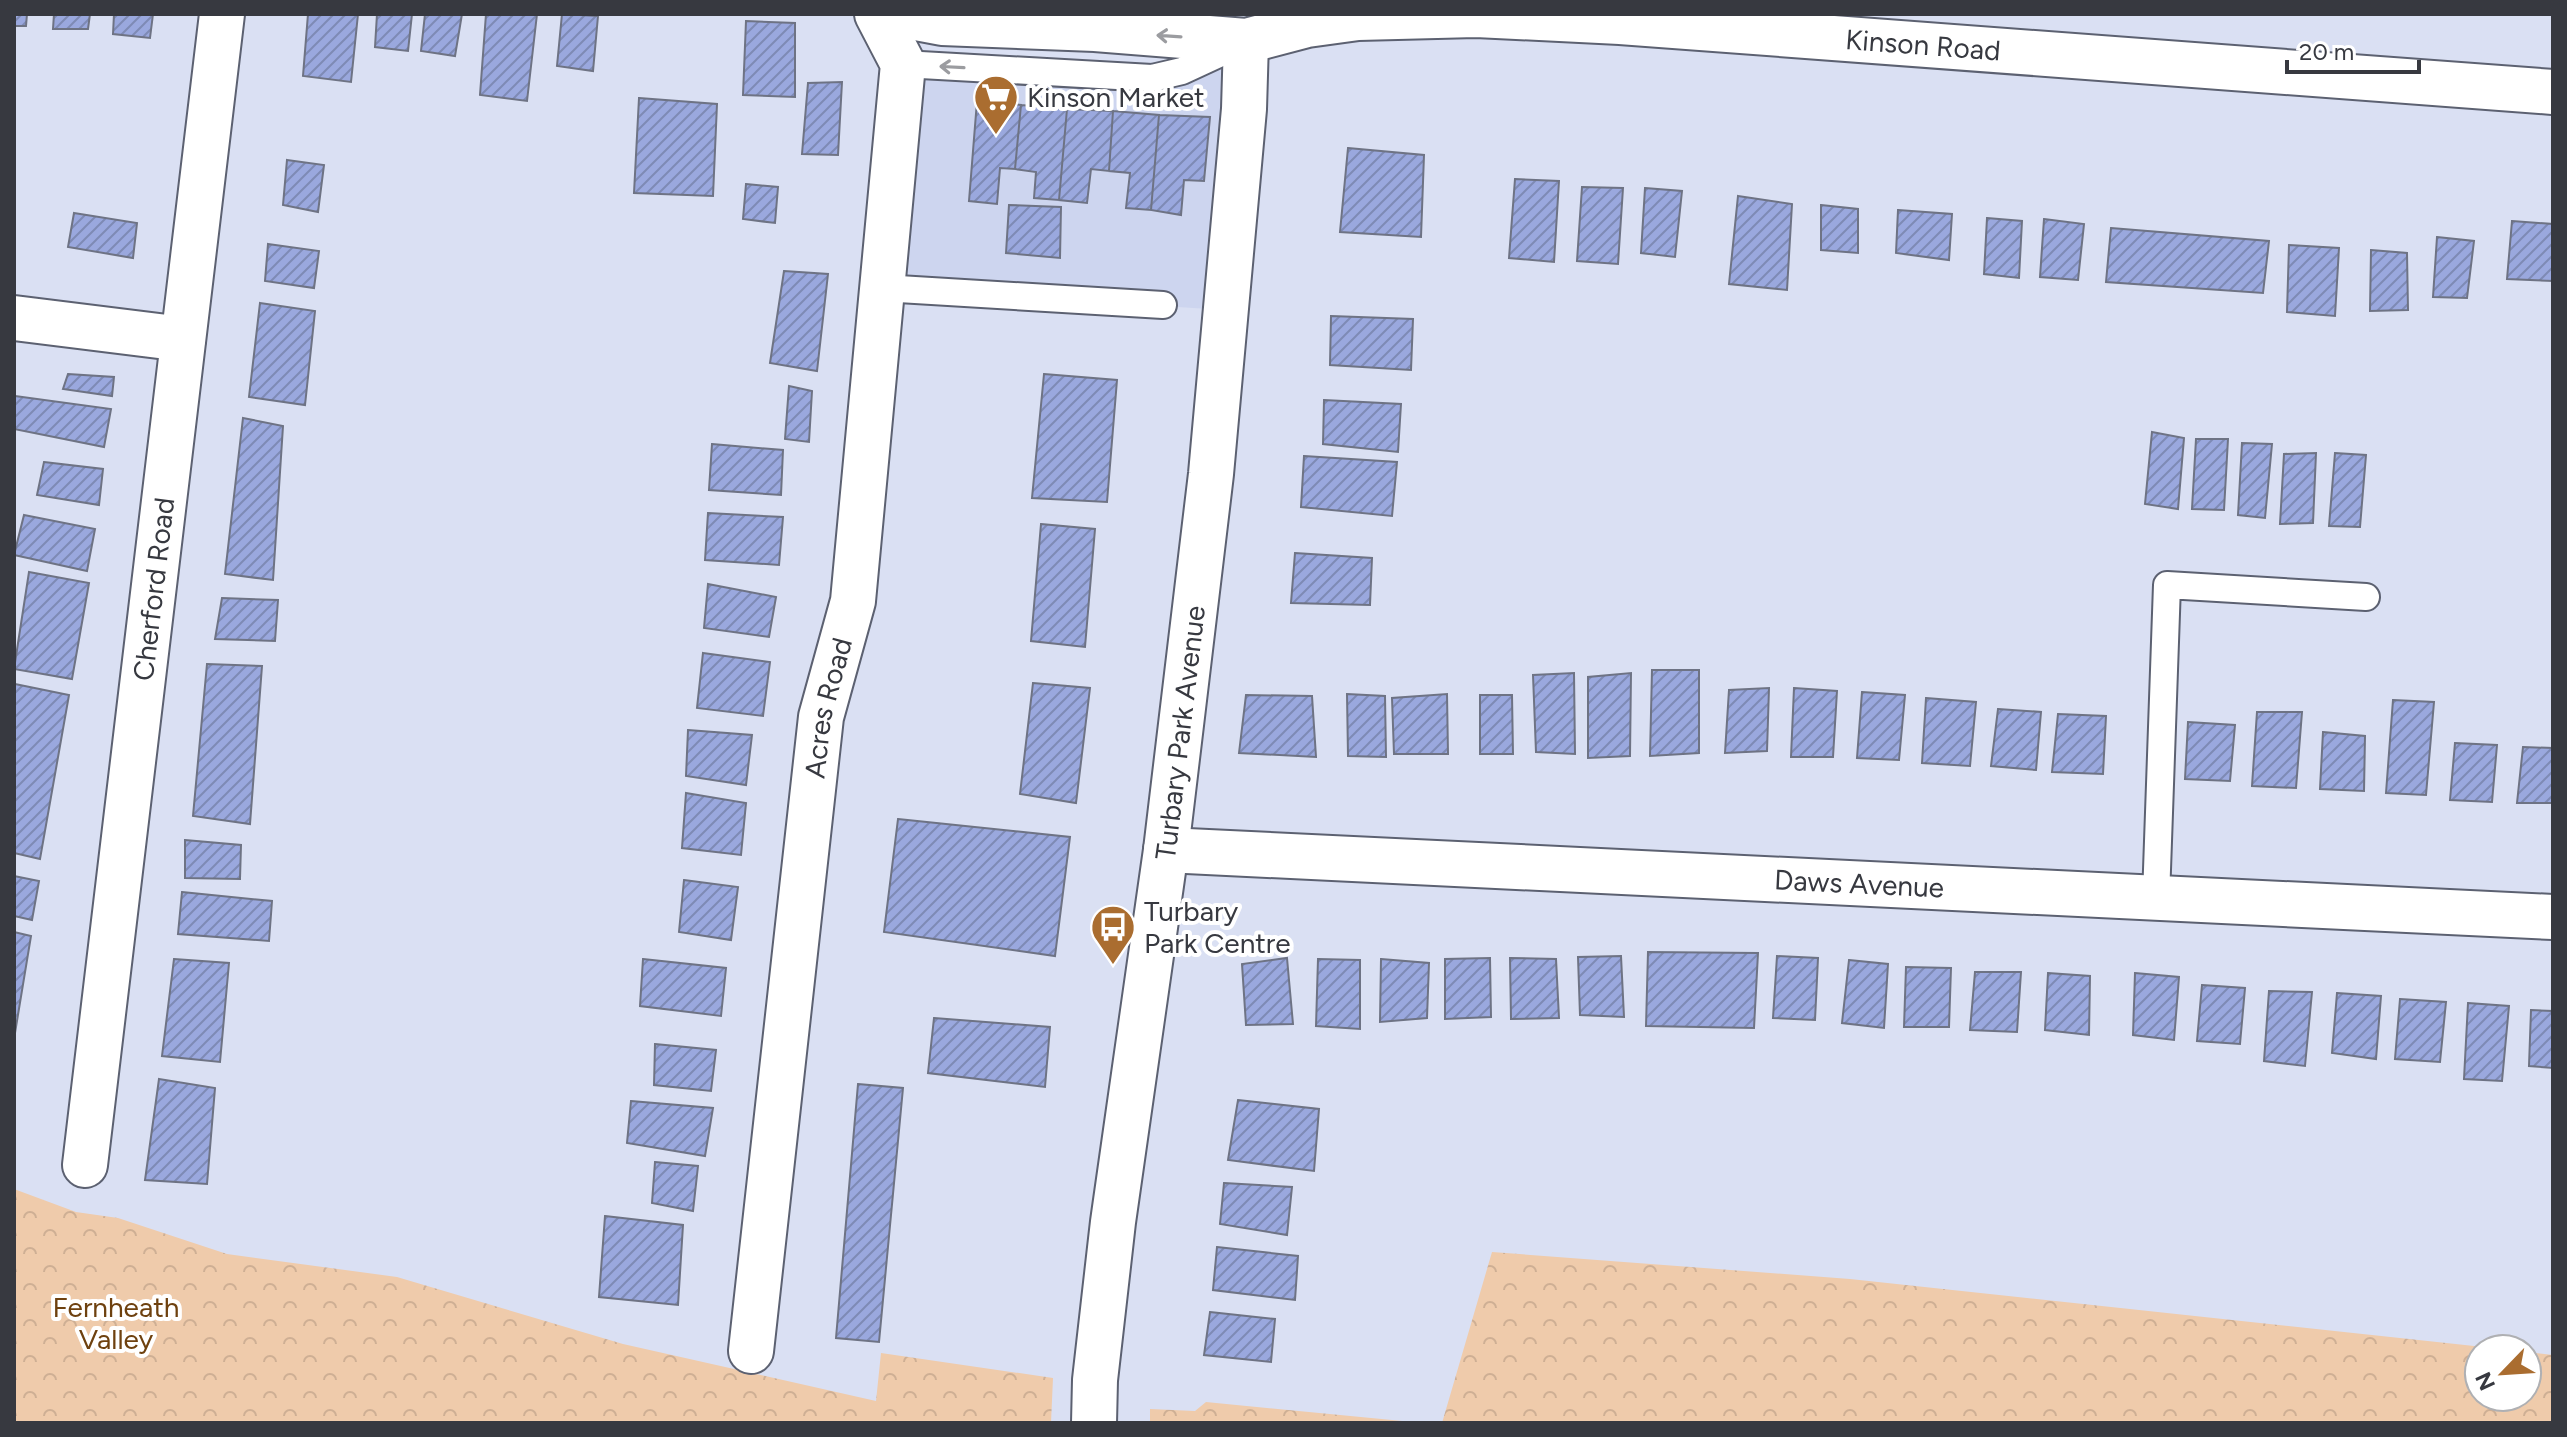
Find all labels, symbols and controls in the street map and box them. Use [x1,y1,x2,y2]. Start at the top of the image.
street label: Kinson Road [1844,22,2002,68]
scale bar [2287,24,2419,74]
one-way arrow [1156,28,1183,43]
text: 20 m [2299,37,2354,66]
one-way arrow [939,59,966,74]
supermarket icon: Kinson Market [972,73,1020,136]
place label: Kinson Market [1027,80,1205,114]
street label: Cherford Road [126,496,181,683]
street label: Turbary Park Avenue [1148,604,1212,862]
street label: Acres Road [797,634,859,780]
street label: Daws Avenue [1773,862,1945,905]
place label: Turbary Park Centre [1144,894,1291,960]
bus stop icon: Turbary Park Centre [1089,903,1137,966]
park label: Fernheath Valley [53,1290,179,1356]
north arrow [2463,1333,2543,1413]
text: N [2469,1368,2501,1395]

